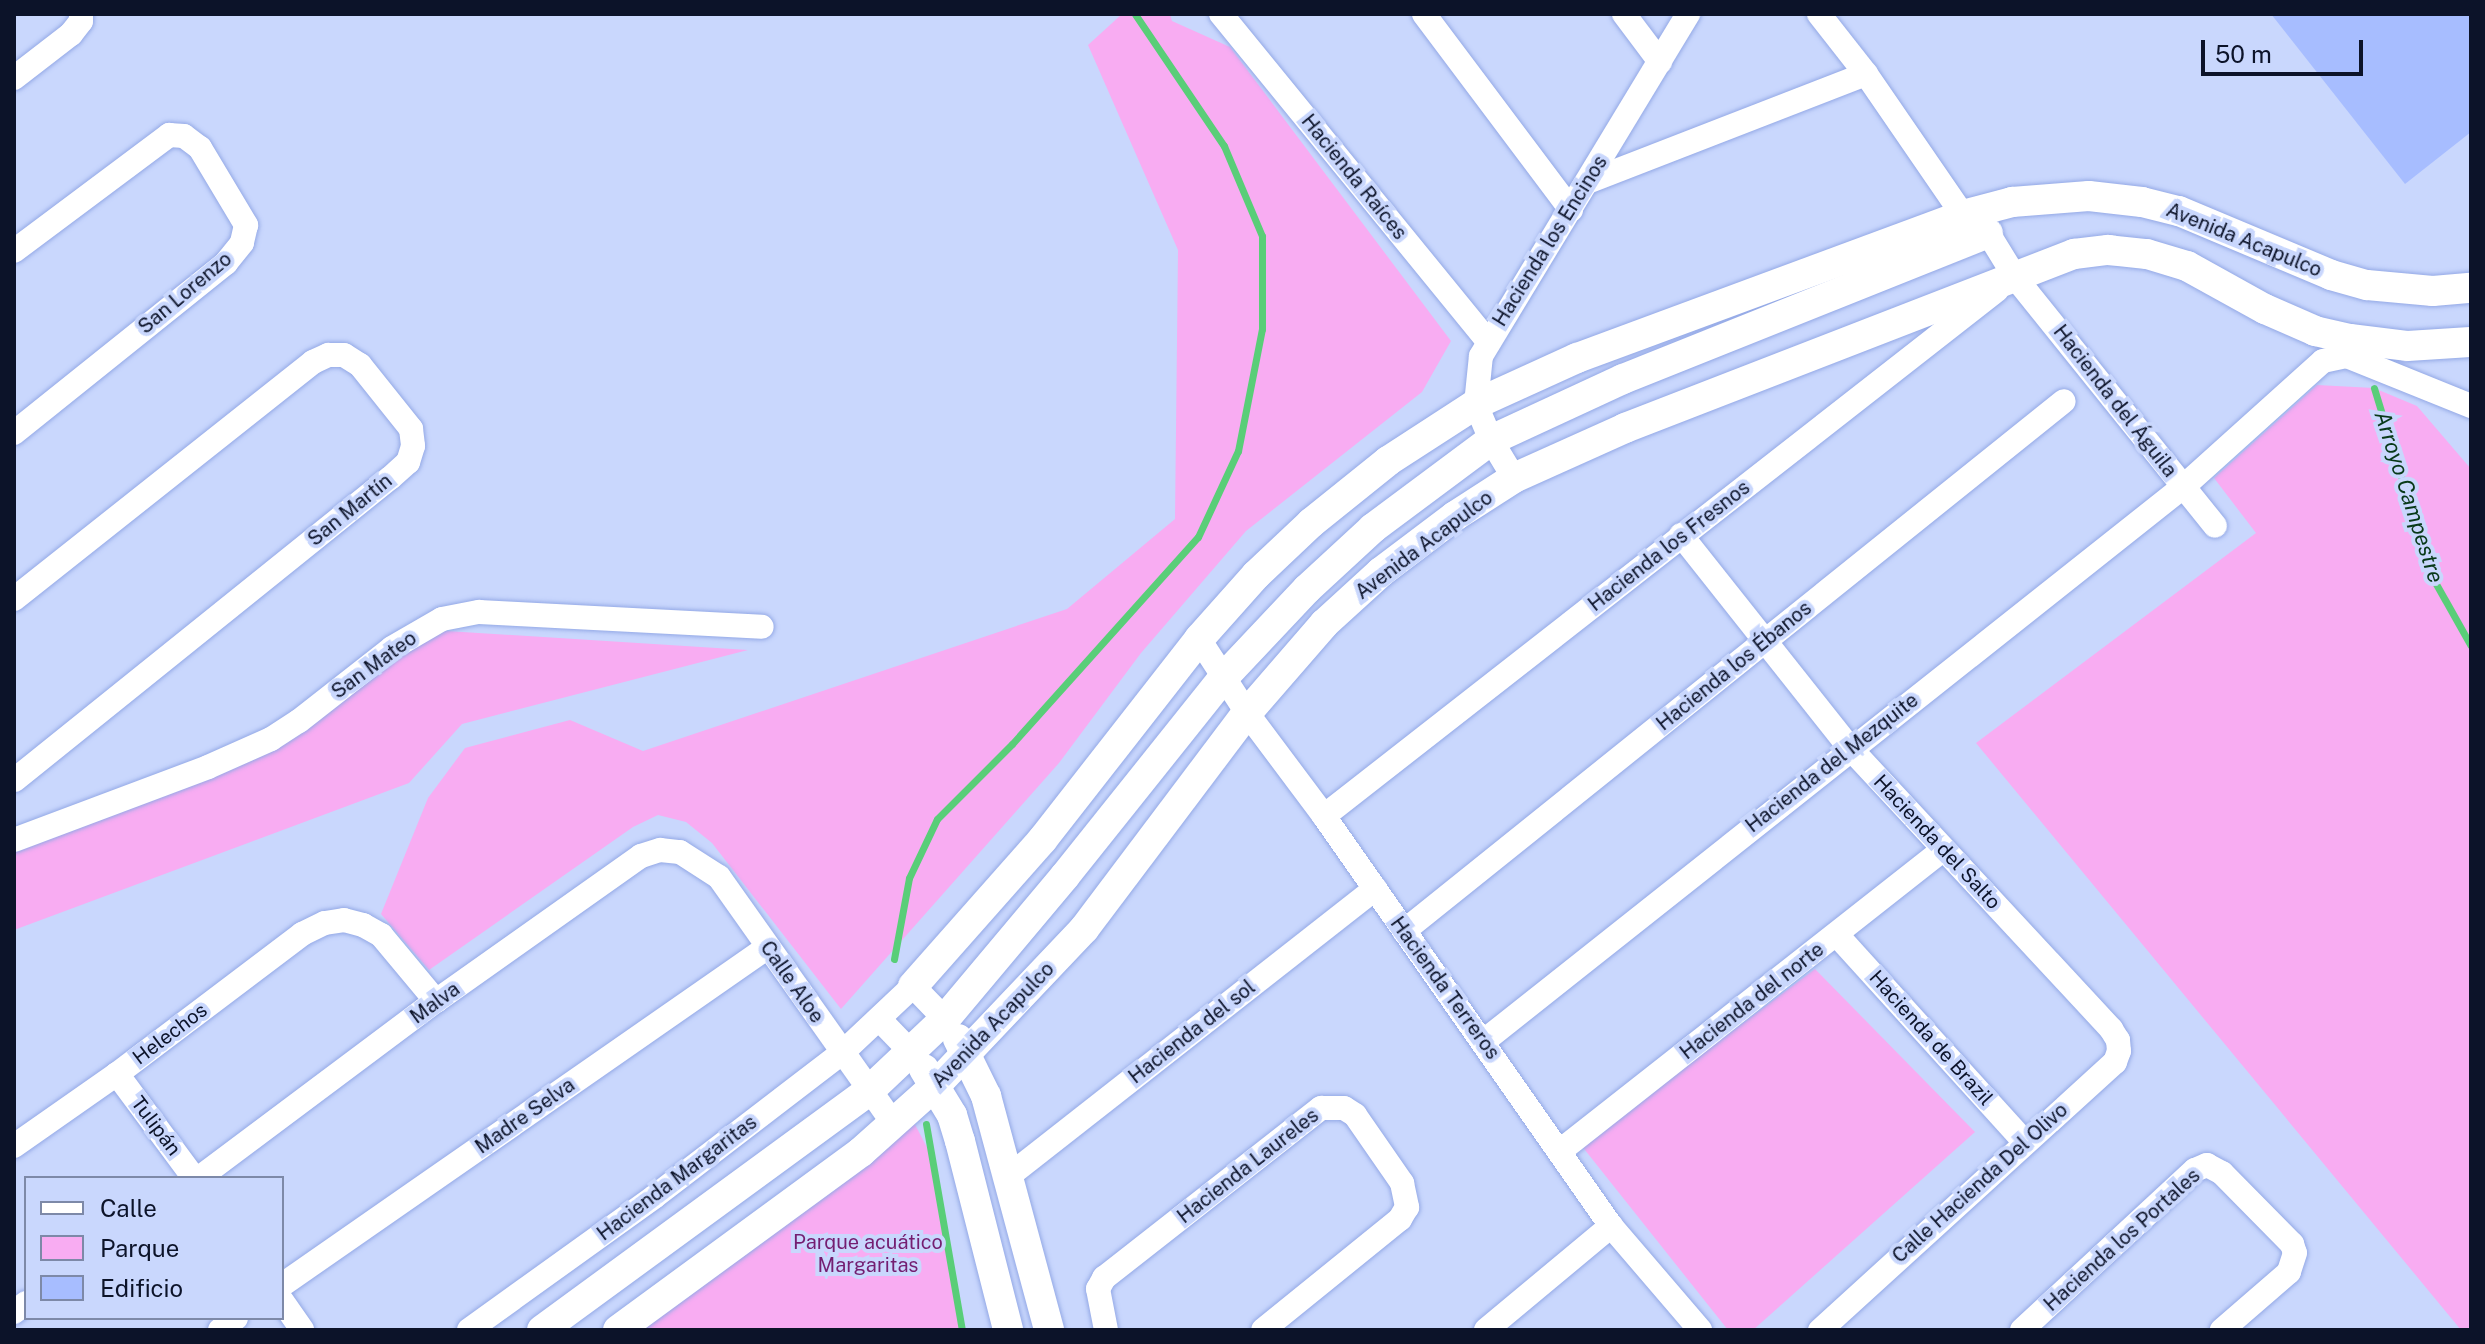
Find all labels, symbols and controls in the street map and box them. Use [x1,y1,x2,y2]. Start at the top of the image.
scale bar [2205,24,2367,74]
text: 50 m [2215,40,2272,68]
street label: Hacienda Raíces [1296,110,1412,244]
street label: Hacienda los Encinos [1488,151,1612,331]
street label: Avenida Acapulco [2163,198,2325,282]
street label: San Lorenzo [133,247,237,339]
street label: Hacienda del Águila [2048,320,2182,482]
water label: Arroyo Campestre [2369,408,2449,586]
street label: San Martín [303,469,397,551]
street label: Hacienda los Fresnos [1583,475,1755,617]
street label: Avenida Acapulco [1351,486,1497,604]
street label: Hacienda los Ébanos [1652,596,1816,736]
street label: San Mateo [327,626,421,704]
street label: Hacienda del Mezquite [1741,688,1923,838]
street label: Hacienda del Salto [1868,770,2006,914]
street label: Hacienda Terreros [1385,912,1505,1064]
street label: Calle Aloe [755,936,829,1028]
street label: Hacienda del norte [1675,937,1829,1065]
street label: Avenida Acapulco [927,957,1059,1093]
street label: Hacienda de Brazil [1864,966,1998,1110]
street label: Hacienda del sol [1124,975,1260,1089]
street label: Malva [406,977,464,1029]
street label: Helechos [128,998,212,1070]
street label: Madre Selva [471,1073,579,1159]
street label: Tulipán [126,1092,186,1160]
street label: Calle Hacienda Del Olivo [1887,1098,2073,1268]
street label: Hacienda Laureles [1173,1103,1323,1229]
street label: Hacienda Margaritas [592,1110,762,1246]
street label: Hacienda los Portales [2039,1164,2205,1316]
legend [24,1176,284,1320]
text: Calle [100,1194,157,1222]
park label: Parque acuático Margaritas [793,1231,943,1278]
text: Parque [100,1234,179,1262]
text: Edificio [100,1274,183,1302]

